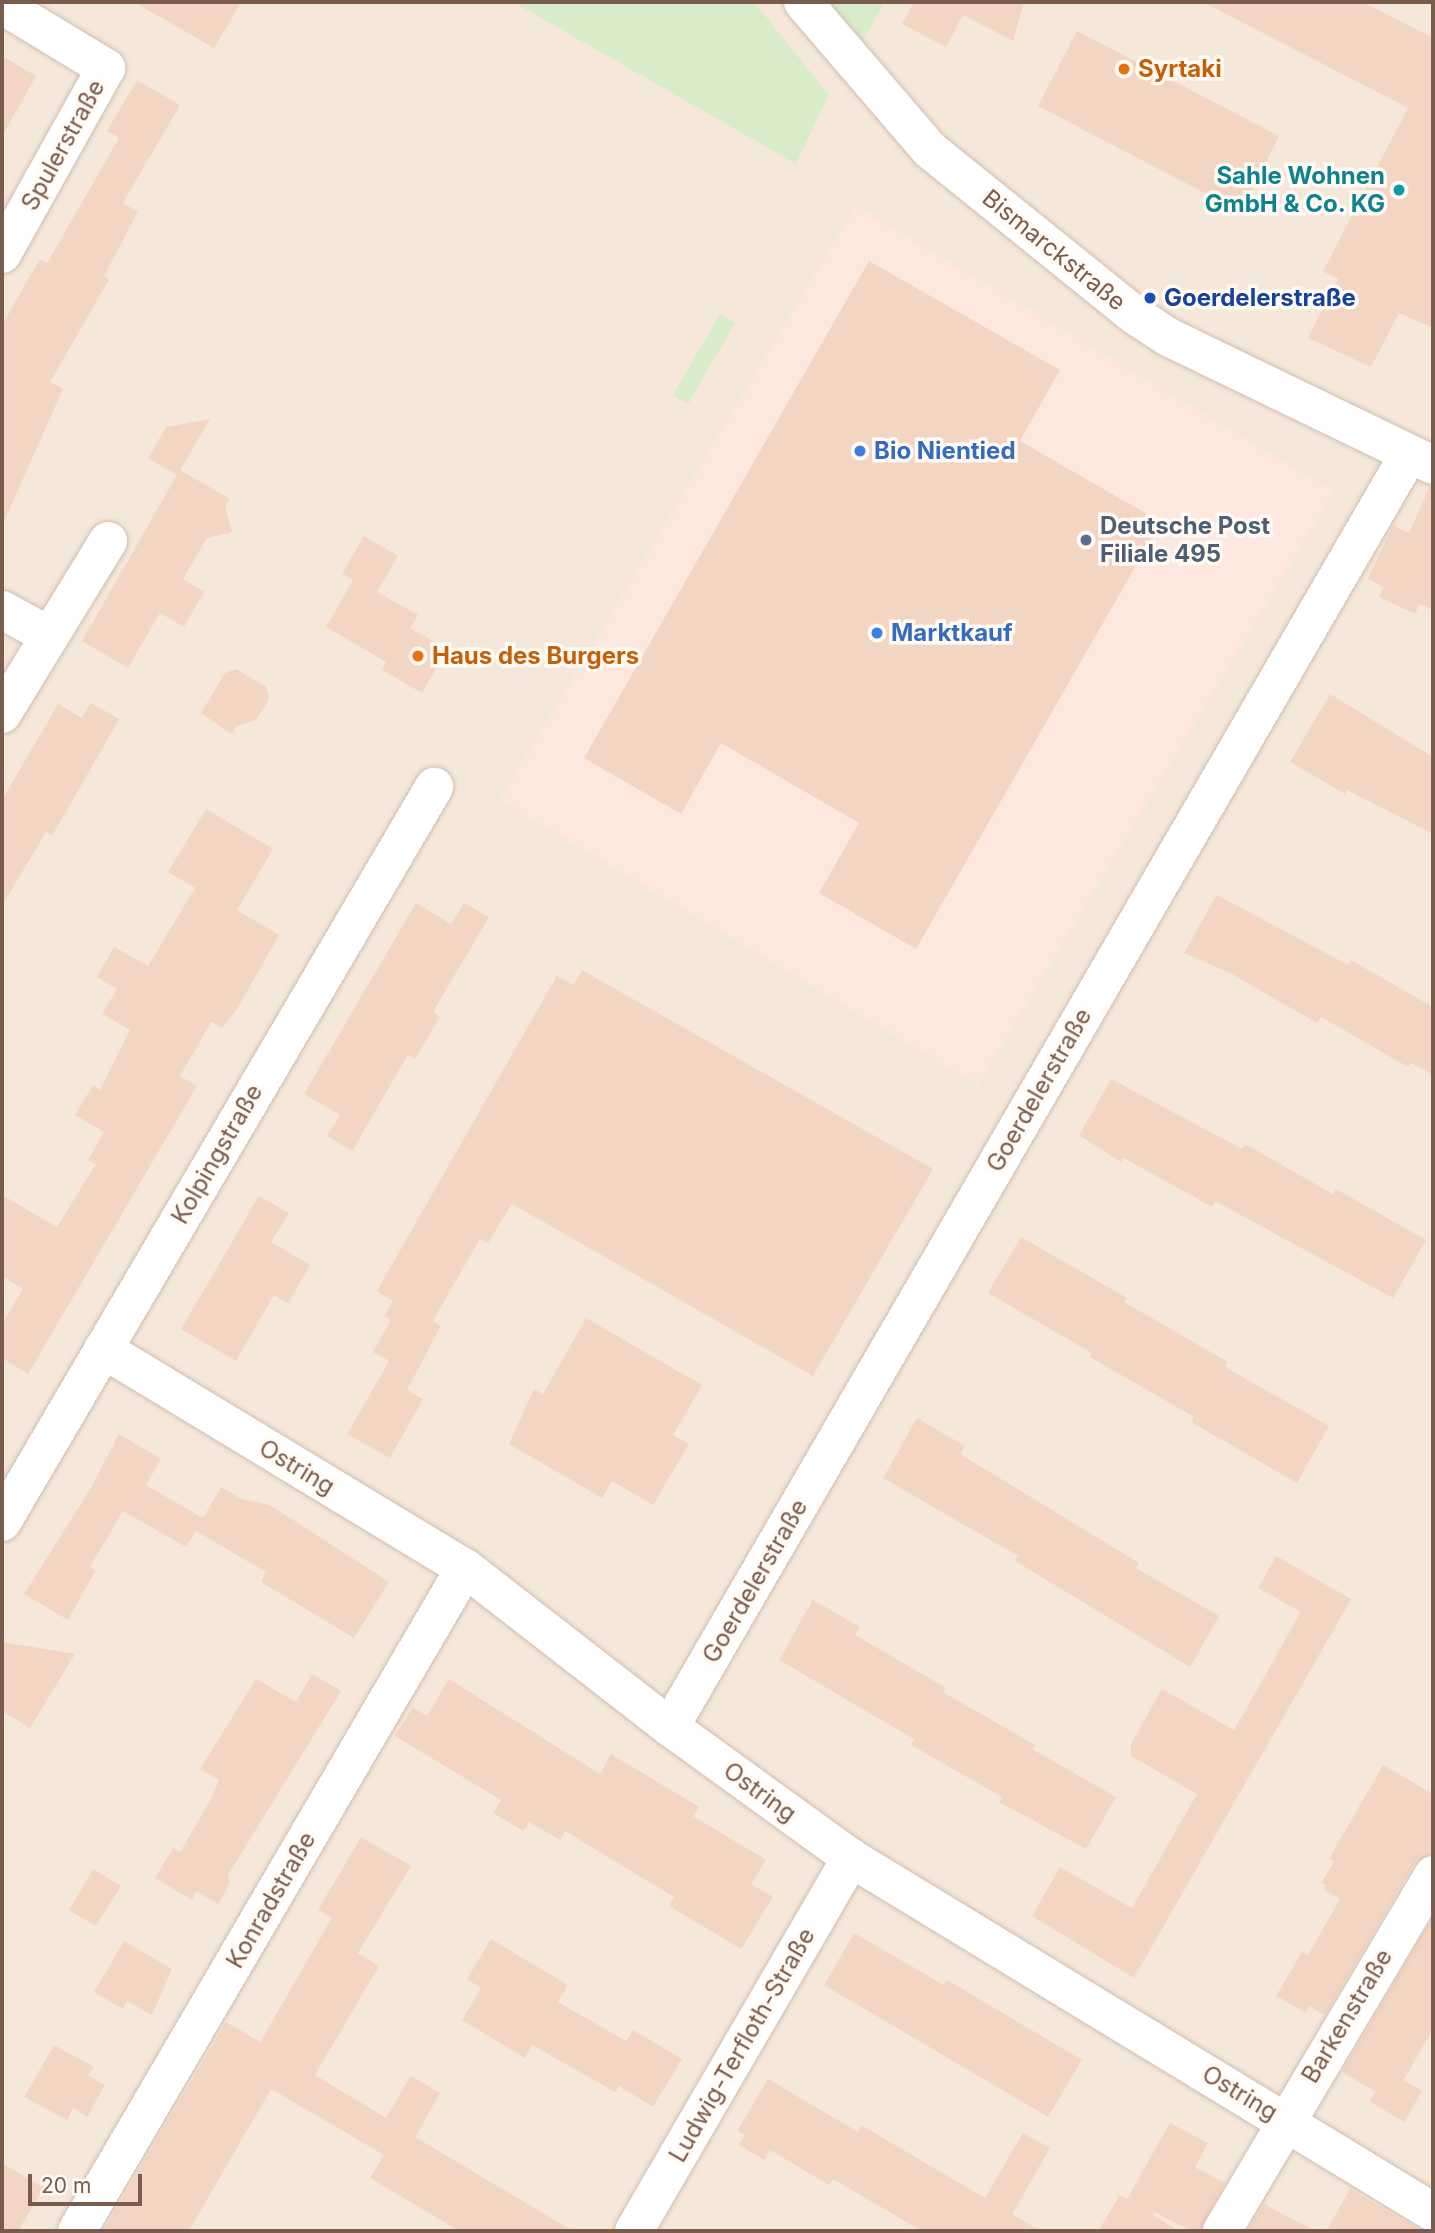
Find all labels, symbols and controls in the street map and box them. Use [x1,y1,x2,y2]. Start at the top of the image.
place label: Syrtaki [1138,55,1222,83]
marker: Syrtaki [1116,61,1132,77]
street label: Spulerstraße [15,75,111,215]
place label: Sahle Wohnen GmbH & Co. KG [1204,162,1385,218]
marker: Sahle Wohnen GmbH & Co. KG [1391,182,1407,198]
street label: Bismarckstraße [977,183,1131,317]
place label: Goerdelerstraße [1164,284,1356,312]
marker: Goerdelerstraße [1142,290,1158,306]
place label: Bio Nientied [874,437,1016,465]
marker: Bio Nientied [852,443,868,459]
place label: Deutsche Post Filiale 495 [1100,512,1270,568]
marker: Deutsche Post Filiale 495 [1078,532,1094,548]
place label: Marktkauf [891,619,1013,647]
marker: Marktkauf [869,625,885,641]
place label: Haus des Burgers [432,642,639,670]
marker: Haus des Burgers [410,648,426,664]
street label: Goerdelerstraße [980,1003,1098,1177]
street label: Kolpingstraße [165,1079,269,1229]
street label: Ostring [254,1433,340,1501]
street label: Goerdelerstraße [696,1494,814,1668]
street label: Ostring [718,1756,802,1828]
street label: Konradstraße [220,1827,322,1973]
street label: Ludwig-Terfloth-Straße [663,1923,821,2167]
street label: Barkenstraße [1296,1944,1398,2088]
street label: Ostring [1197,2059,1283,2127]
scale bar [32,2160,145,2204]
text: 20 m [41,2173,91,2198]

